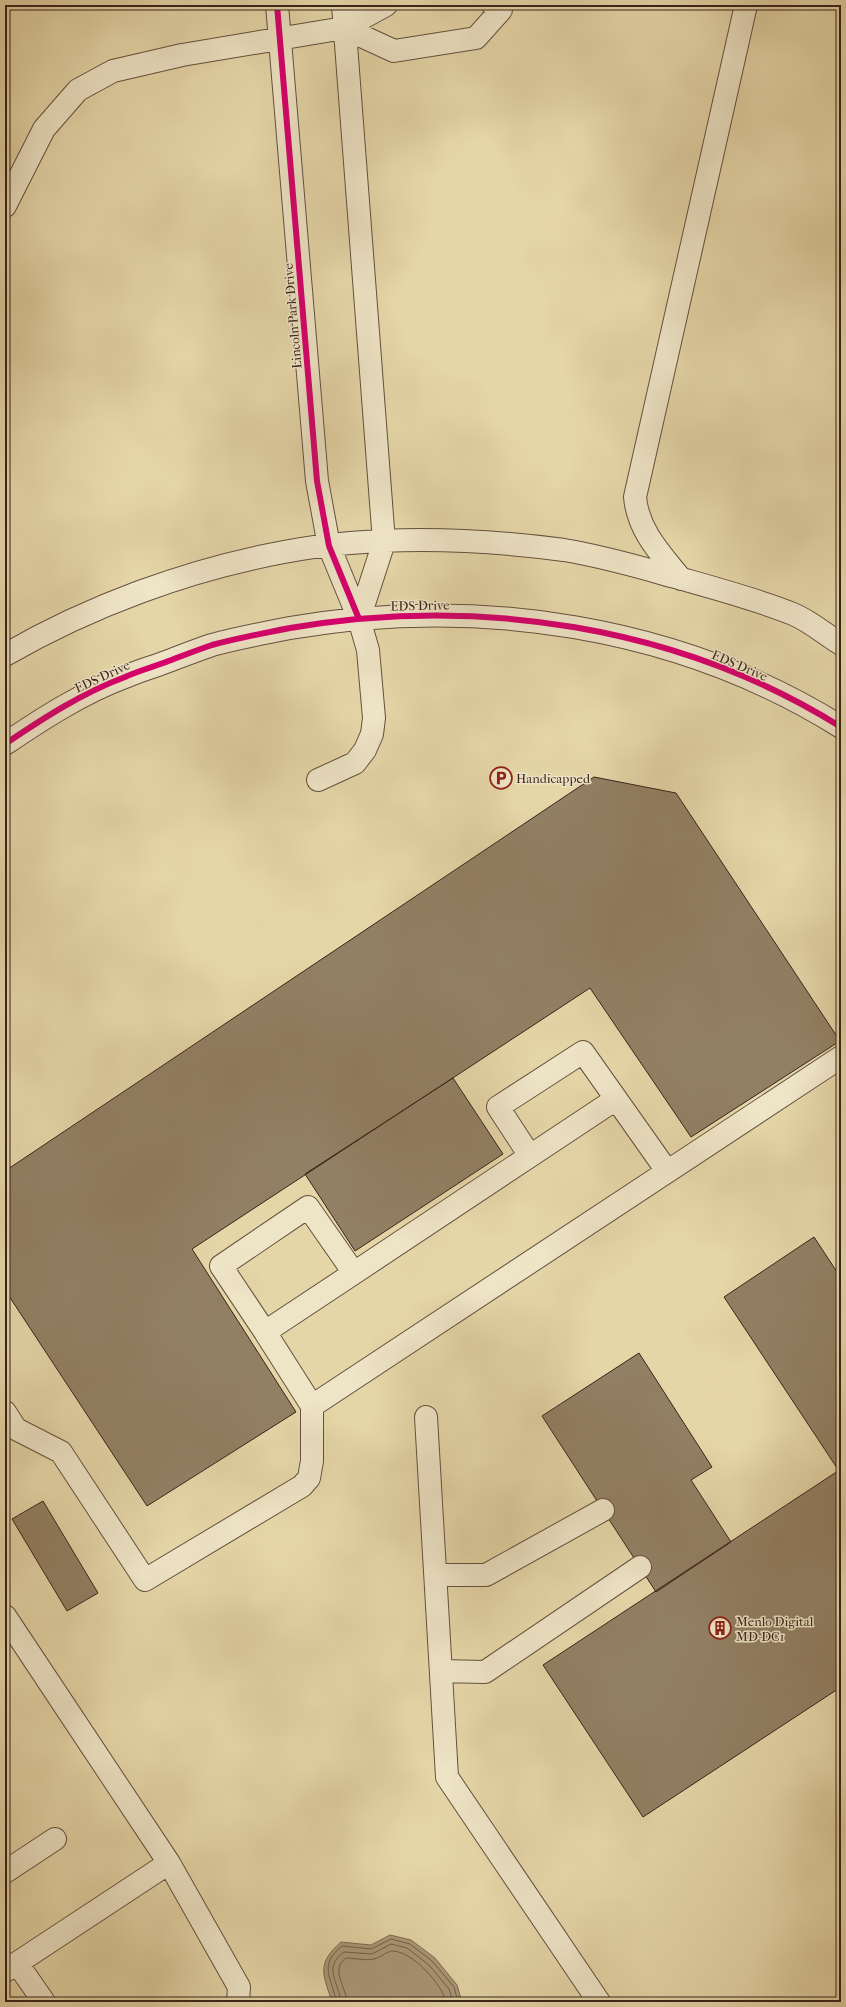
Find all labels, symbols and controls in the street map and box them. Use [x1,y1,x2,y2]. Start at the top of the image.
street label: Lincoln Park Drive [280,262,305,369]
street label: EDS Drive [390,597,450,614]
street label: EDS Drive [710,647,770,684]
street label: EDS Drive [72,657,133,696]
parking icon: Handicapped [488,765,514,791]
place label: Handicapped [516,771,591,786]
place label: Menlo Digital MD-DC1 [736,1614,814,1644]
building icon: Menlo Digital MD-DC1 [707,1615,733,1641]

